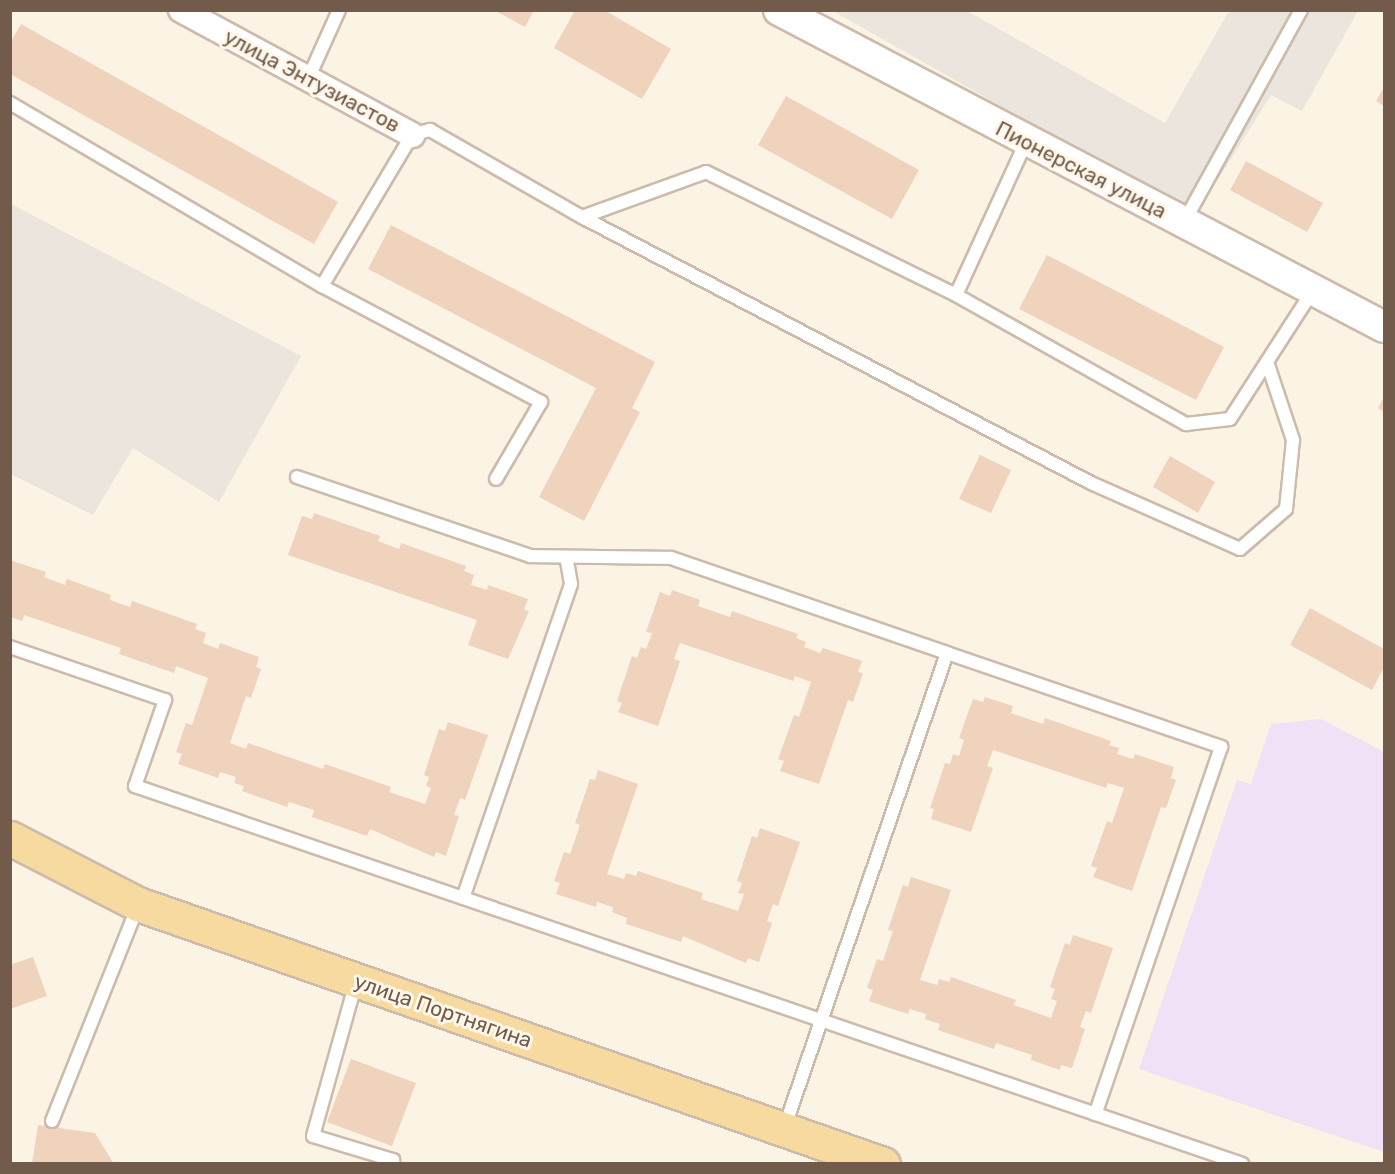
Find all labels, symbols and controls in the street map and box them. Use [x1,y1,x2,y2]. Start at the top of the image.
street label: улица Энтузиастов [220,24,404,138]
street label: Пионерская улица [991,116,1171,224]
street label: улица Портнягина [351,969,535,1053]

